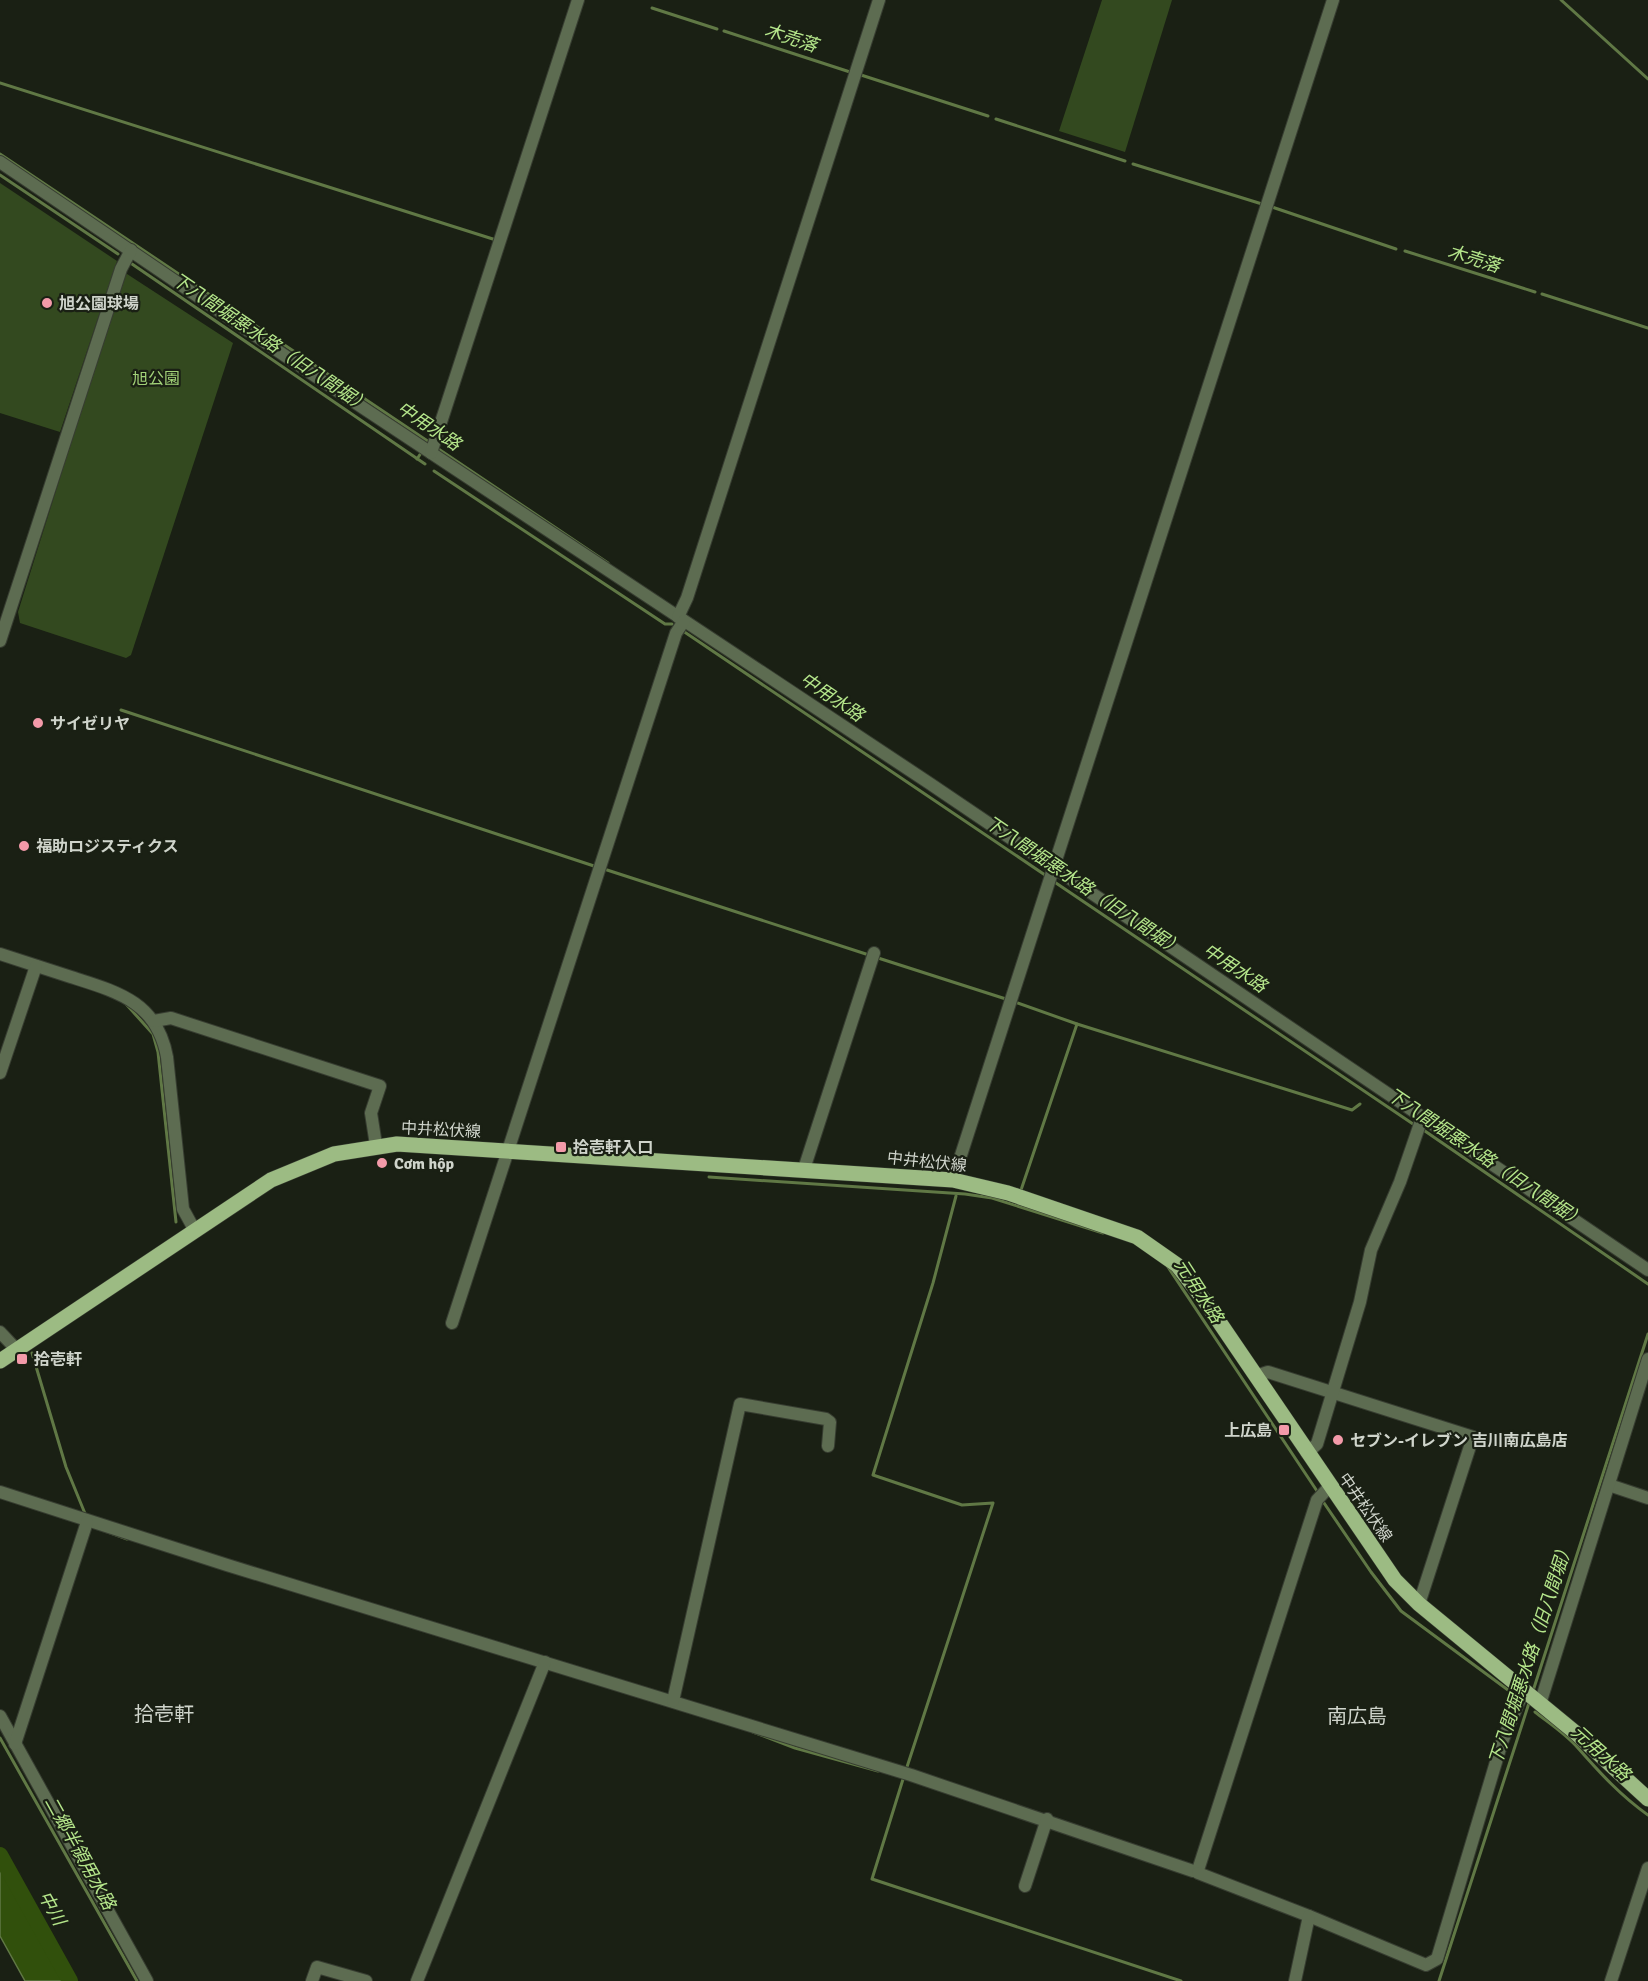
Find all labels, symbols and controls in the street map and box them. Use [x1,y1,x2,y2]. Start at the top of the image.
water label: 木売落 [762,19,823,58]
water label: 木売落 [1445,241,1506,278]
water label: 下八間堀悪水路（旧八間堀） [168,268,374,418]
place label: 旭公園球場 [59,294,139,314]
marker: 旭公園球場 [40,296,54,310]
park label: 旭公園 [132,369,180,389]
water label: 中用水路 [393,397,467,456]
water label: 中用水路 [796,668,870,727]
place label: サイゼリヤ [50,714,130,734]
marker: サイゼリヤ [31,716,45,730]
water label: 下八間堀悪水路（旧八間堀） [981,811,1187,961]
place label: 福助ロジスティクス [36,837,179,857]
marker: 福助ロジスティクス [17,839,31,853]
water label: 中用水路 [1199,939,1273,998]
water label: 下八間堀悪水路（旧八間堀） [1383,1083,1589,1233]
street label: 中井松伏線 [400,1118,481,1142]
place label: 拾壱軒入口 [573,1138,653,1158]
marker: 拾壱軒入口 [554,1140,568,1154]
street label: 中井松伏線 [886,1148,968,1176]
place label: Cơm hộp [394,1154,455,1174]
marker: Cơm hộp [375,1156,389,1170]
water label: 元用水路 [1170,1255,1229,1329]
place label: 拾壱軒 [34,1350,82,1370]
marker: 拾壱軒 [15,1352,29,1366]
place label: 上広島 [1224,1421,1272,1441]
marker: 上広島 [1277,1423,1291,1437]
place label: セブン-イレブン 吉川南広島店 [1350,1431,1568,1451]
marker: セブン-イレブン 吉川南広島店 [1331,1433,1345,1447]
street label: 中井松伏線 [1334,1469,1396,1546]
water label: 下八間堀悪水路（旧八間堀） [1484,1538,1578,1768]
district label: 拾壱軒 [134,1702,194,1727]
district label: 南広島 [1327,1704,1387,1729]
water label: 元用水路 [1567,1721,1637,1787]
water label: 二郷半領用水路 [40,1793,121,1915]
water label: 中川 [34,1887,71,1931]

